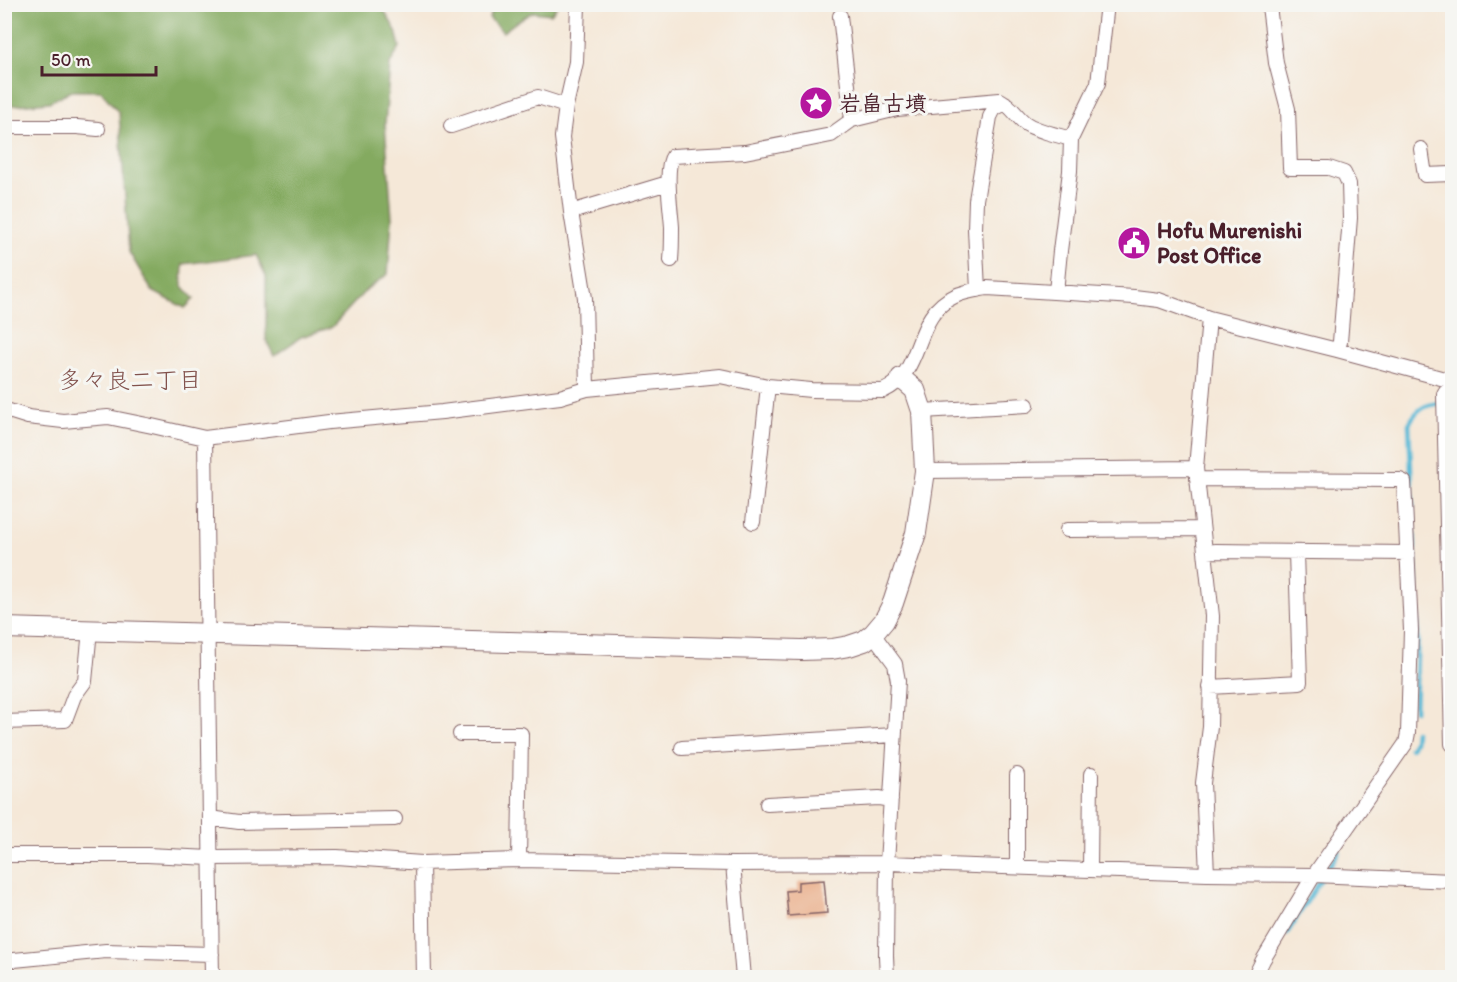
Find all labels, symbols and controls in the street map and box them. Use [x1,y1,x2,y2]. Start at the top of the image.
scale bar [42,39,156,77]
text: 50 m [51,49,91,71]
place icon: 岩畠古墳 [798,85,834,121]
place label: 岩畠古墳 [839,90,927,117]
place label: Hofu Murenishi Post Office [1157,217,1302,269]
public building icon: Hofu Murenishi Post Office [1116,225,1152,261]
district label: 多々良二丁目 [58,365,202,394]

